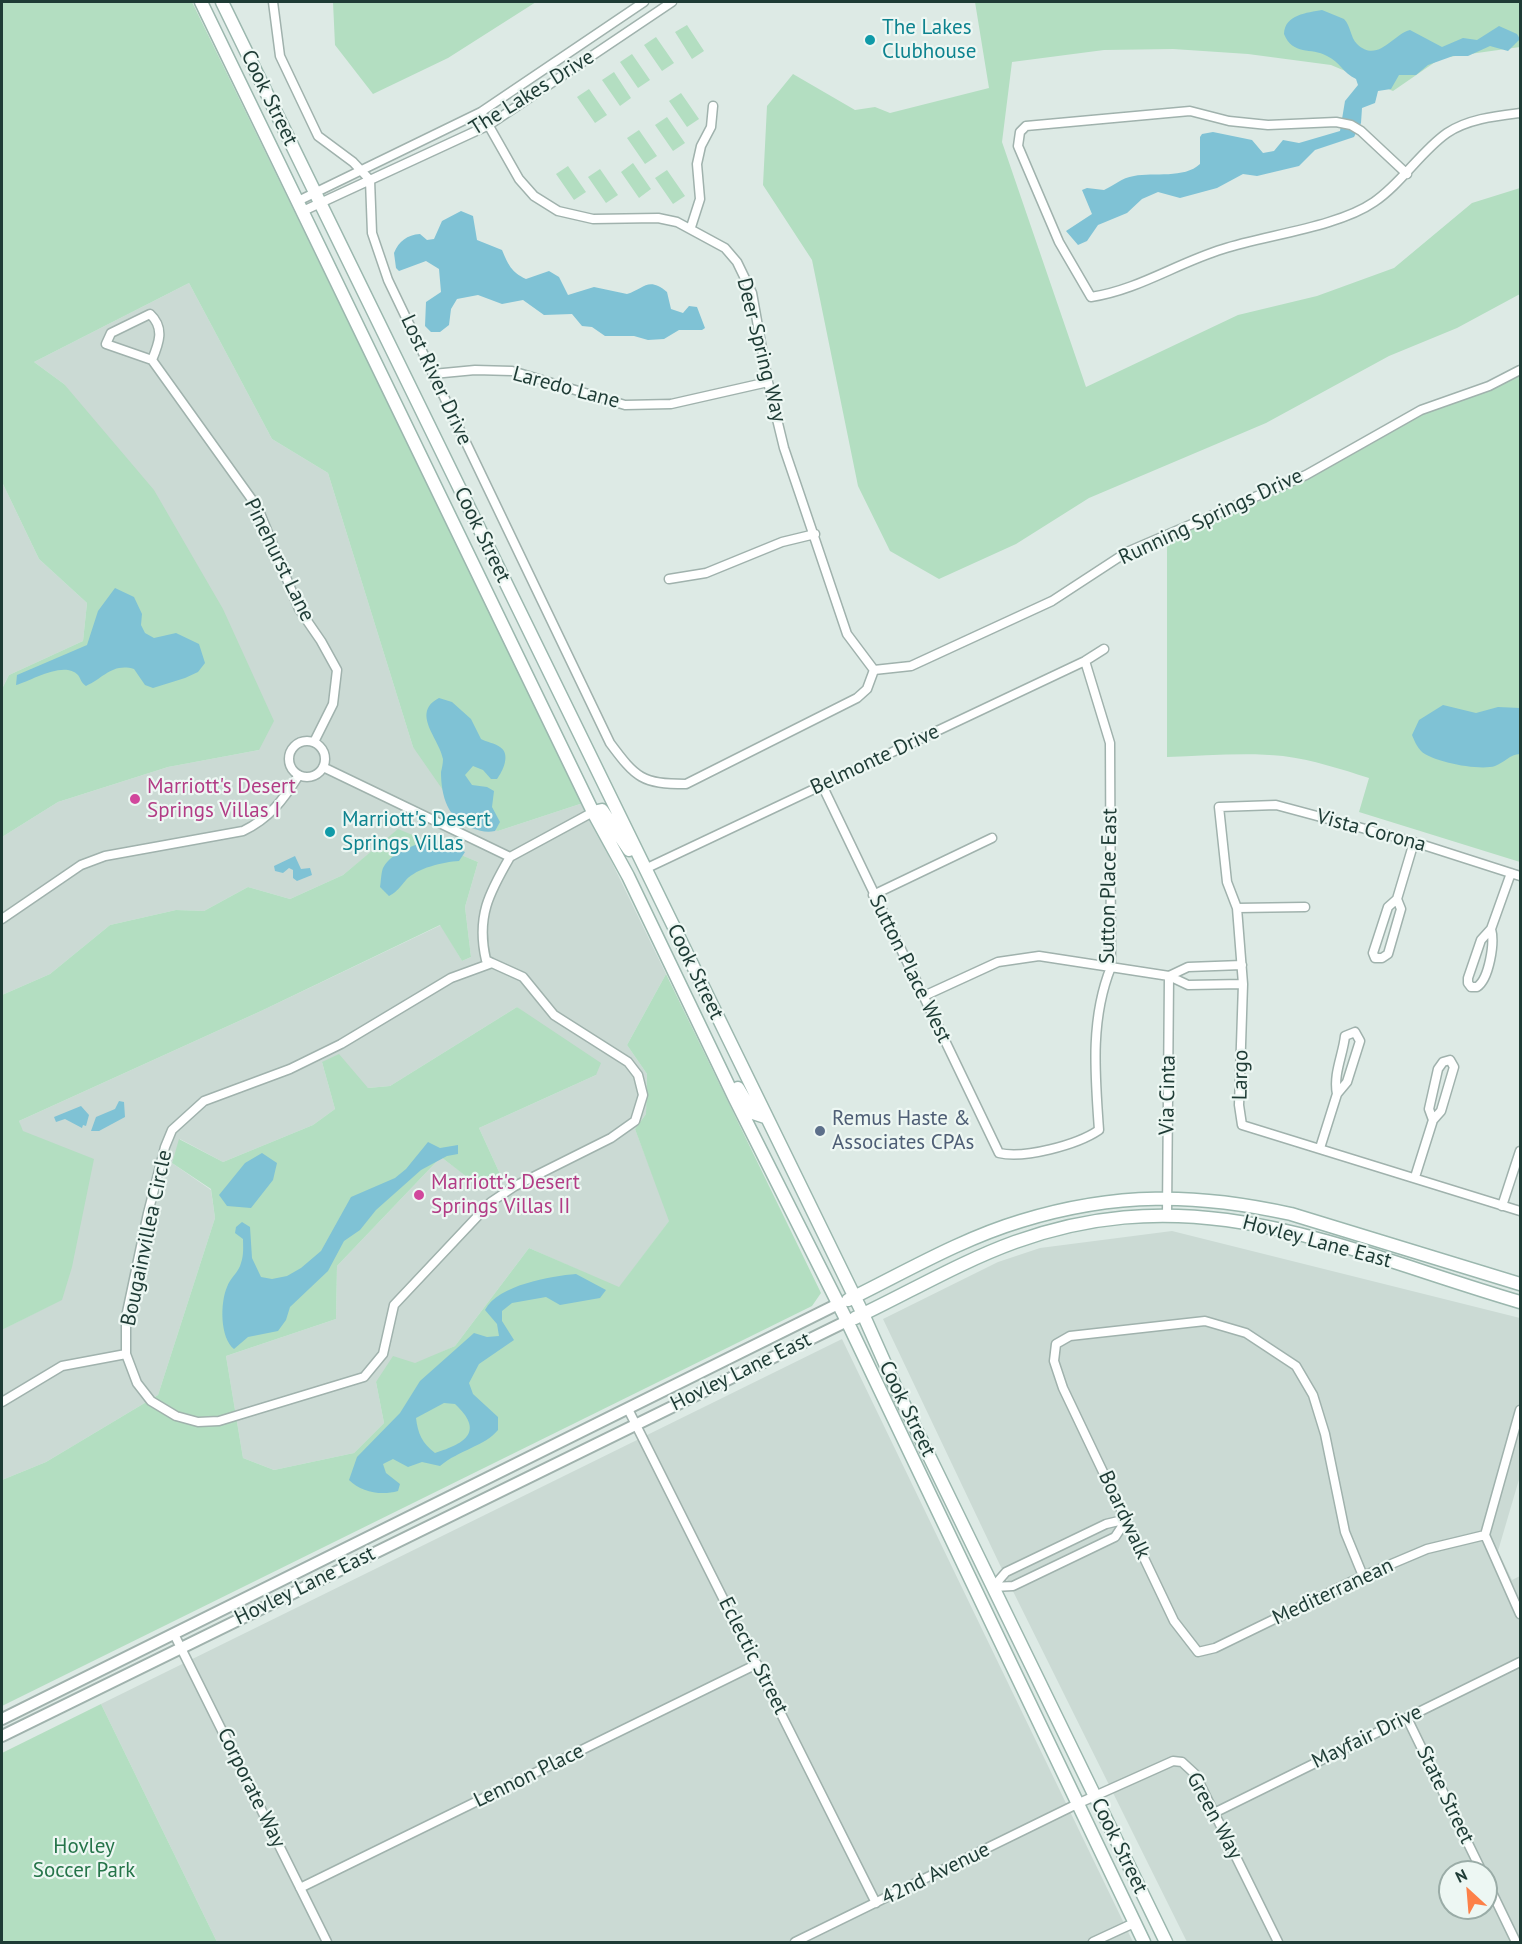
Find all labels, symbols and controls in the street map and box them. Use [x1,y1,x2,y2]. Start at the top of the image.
place label: The Lakes Clubhouse [882,15,976,65]
marker: The Lakes Clubhouse [863,33,877,47]
street label: The Lakes Drive [465,45,599,141]
street label: Cook Street [235,46,303,150]
street label: Deer Spring Way [731,275,791,425]
street label: Lost River Drive [395,311,477,449]
street label: Laredo Lane [510,362,622,414]
street label: Running Springs Drive [1115,463,1307,571]
street label: Cook Street [448,483,516,587]
street label: Pinehurst Lane [238,494,320,626]
street label: Belmonte Drive [807,719,943,801]
place label: Marriott's Desert Springs Villas I [147,774,296,824]
marker: Marriott's Desert Springs Villas I [128,792,142,806]
street label: Vista Corona [1313,804,1429,858]
place label: Marriott's Desert Springs Villas [342,807,491,857]
street label: Sutton Place East [1095,808,1123,964]
marker: Marriott's Desert Springs Villas [323,825,337,839]
street label: Sutton Place West [863,891,957,1047]
street label: Cook Street [661,920,729,1024]
street label: Largo [1228,1050,1254,1100]
street label: Via Cinta [1155,1055,1181,1135]
place label: Remus Haste & Associates CPAs [832,1106,974,1156]
marker: Remus Haste & Associates CPAs [813,1124,827,1138]
street label: Bougainvillea Circle [116,1148,178,1328]
place label: Marriott's Desert Springs Villas II [431,1170,580,1220]
marker: Marriott's Desert Springs Villas II [412,1188,426,1202]
street label: Hovley Lane East [1240,1210,1394,1274]
street label: Hovley Lane East [667,1327,815,1417]
street label: Cook Street [873,1357,941,1461]
street label: Boardwalk [1093,1467,1155,1563]
street label: Hovley Lane East [231,1541,379,1631]
street label: Mediterranean [1269,1553,1397,1631]
street label: Eclectic Street [713,1593,793,1719]
street label: Mayfair Drive [1308,1700,1426,1774]
street label: Corporate Way [211,1724,291,1852]
street label: Lennon Place [470,1738,588,1814]
street label: State Street [1411,1742,1479,1848]
street label: Green Way [1181,1768,1247,1864]
street label: Cook Street [1085,1794,1153,1898]
park label: Hovley Soccer Park [33,1834,135,1884]
street label: 42nd Avenue [878,1837,994,1911]
north arrow [1438,1860,1498,1920]
text: N [1452,1864,1470,1887]

